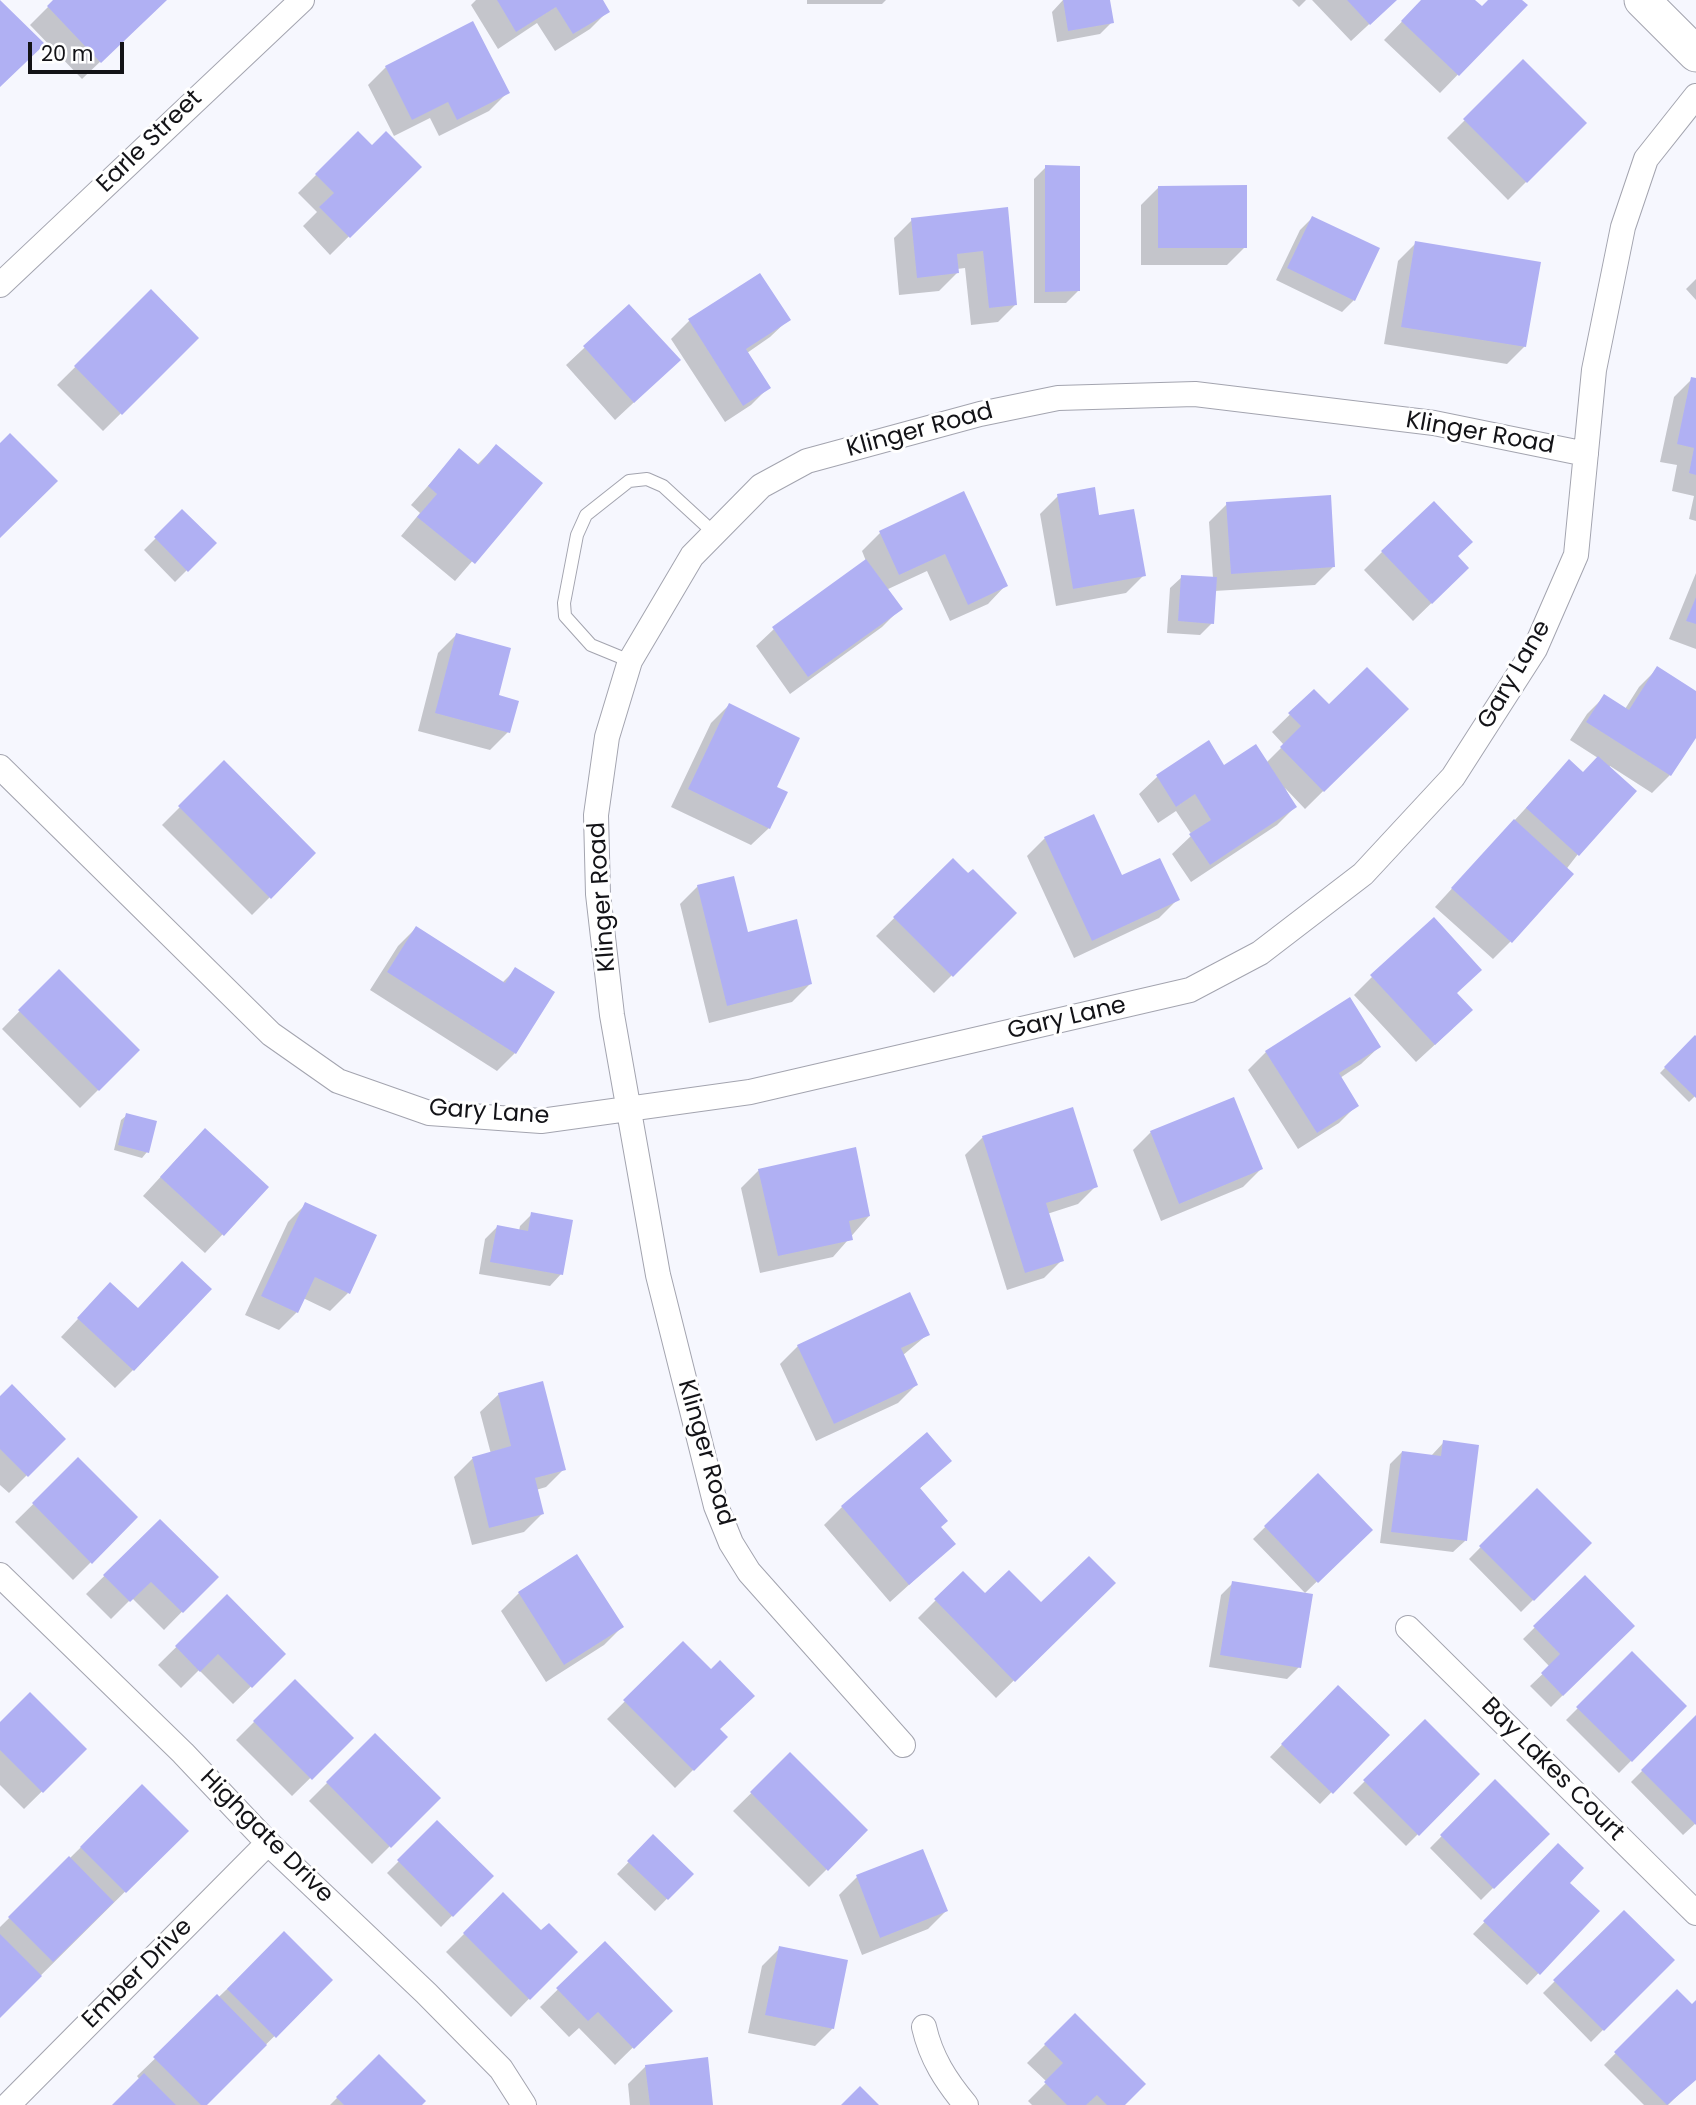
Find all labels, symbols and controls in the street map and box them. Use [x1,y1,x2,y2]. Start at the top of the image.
scale bar [32,28,128,72]
text: 20 m [41,39,94,68]
street label: Earle Street [91,85,209,199]
street label: Klinger Road [844,398,996,464]
street label: Klinger Road [1403,407,1557,461]
street label: Gary Lane [1472,616,1558,734]
street label: Klinger Road [583,821,623,973]
street label: Gary Lane [1005,991,1129,1047]
street label: Gary Lane [428,1094,550,1132]
street label: Klinger Road [670,1377,740,1529]
street label: Bay Lakes Court [1474,1692,1630,1848]
street label: Highgate Drive [193,1764,339,1910]
street label: Ember Drive [77,1913,199,2035]

